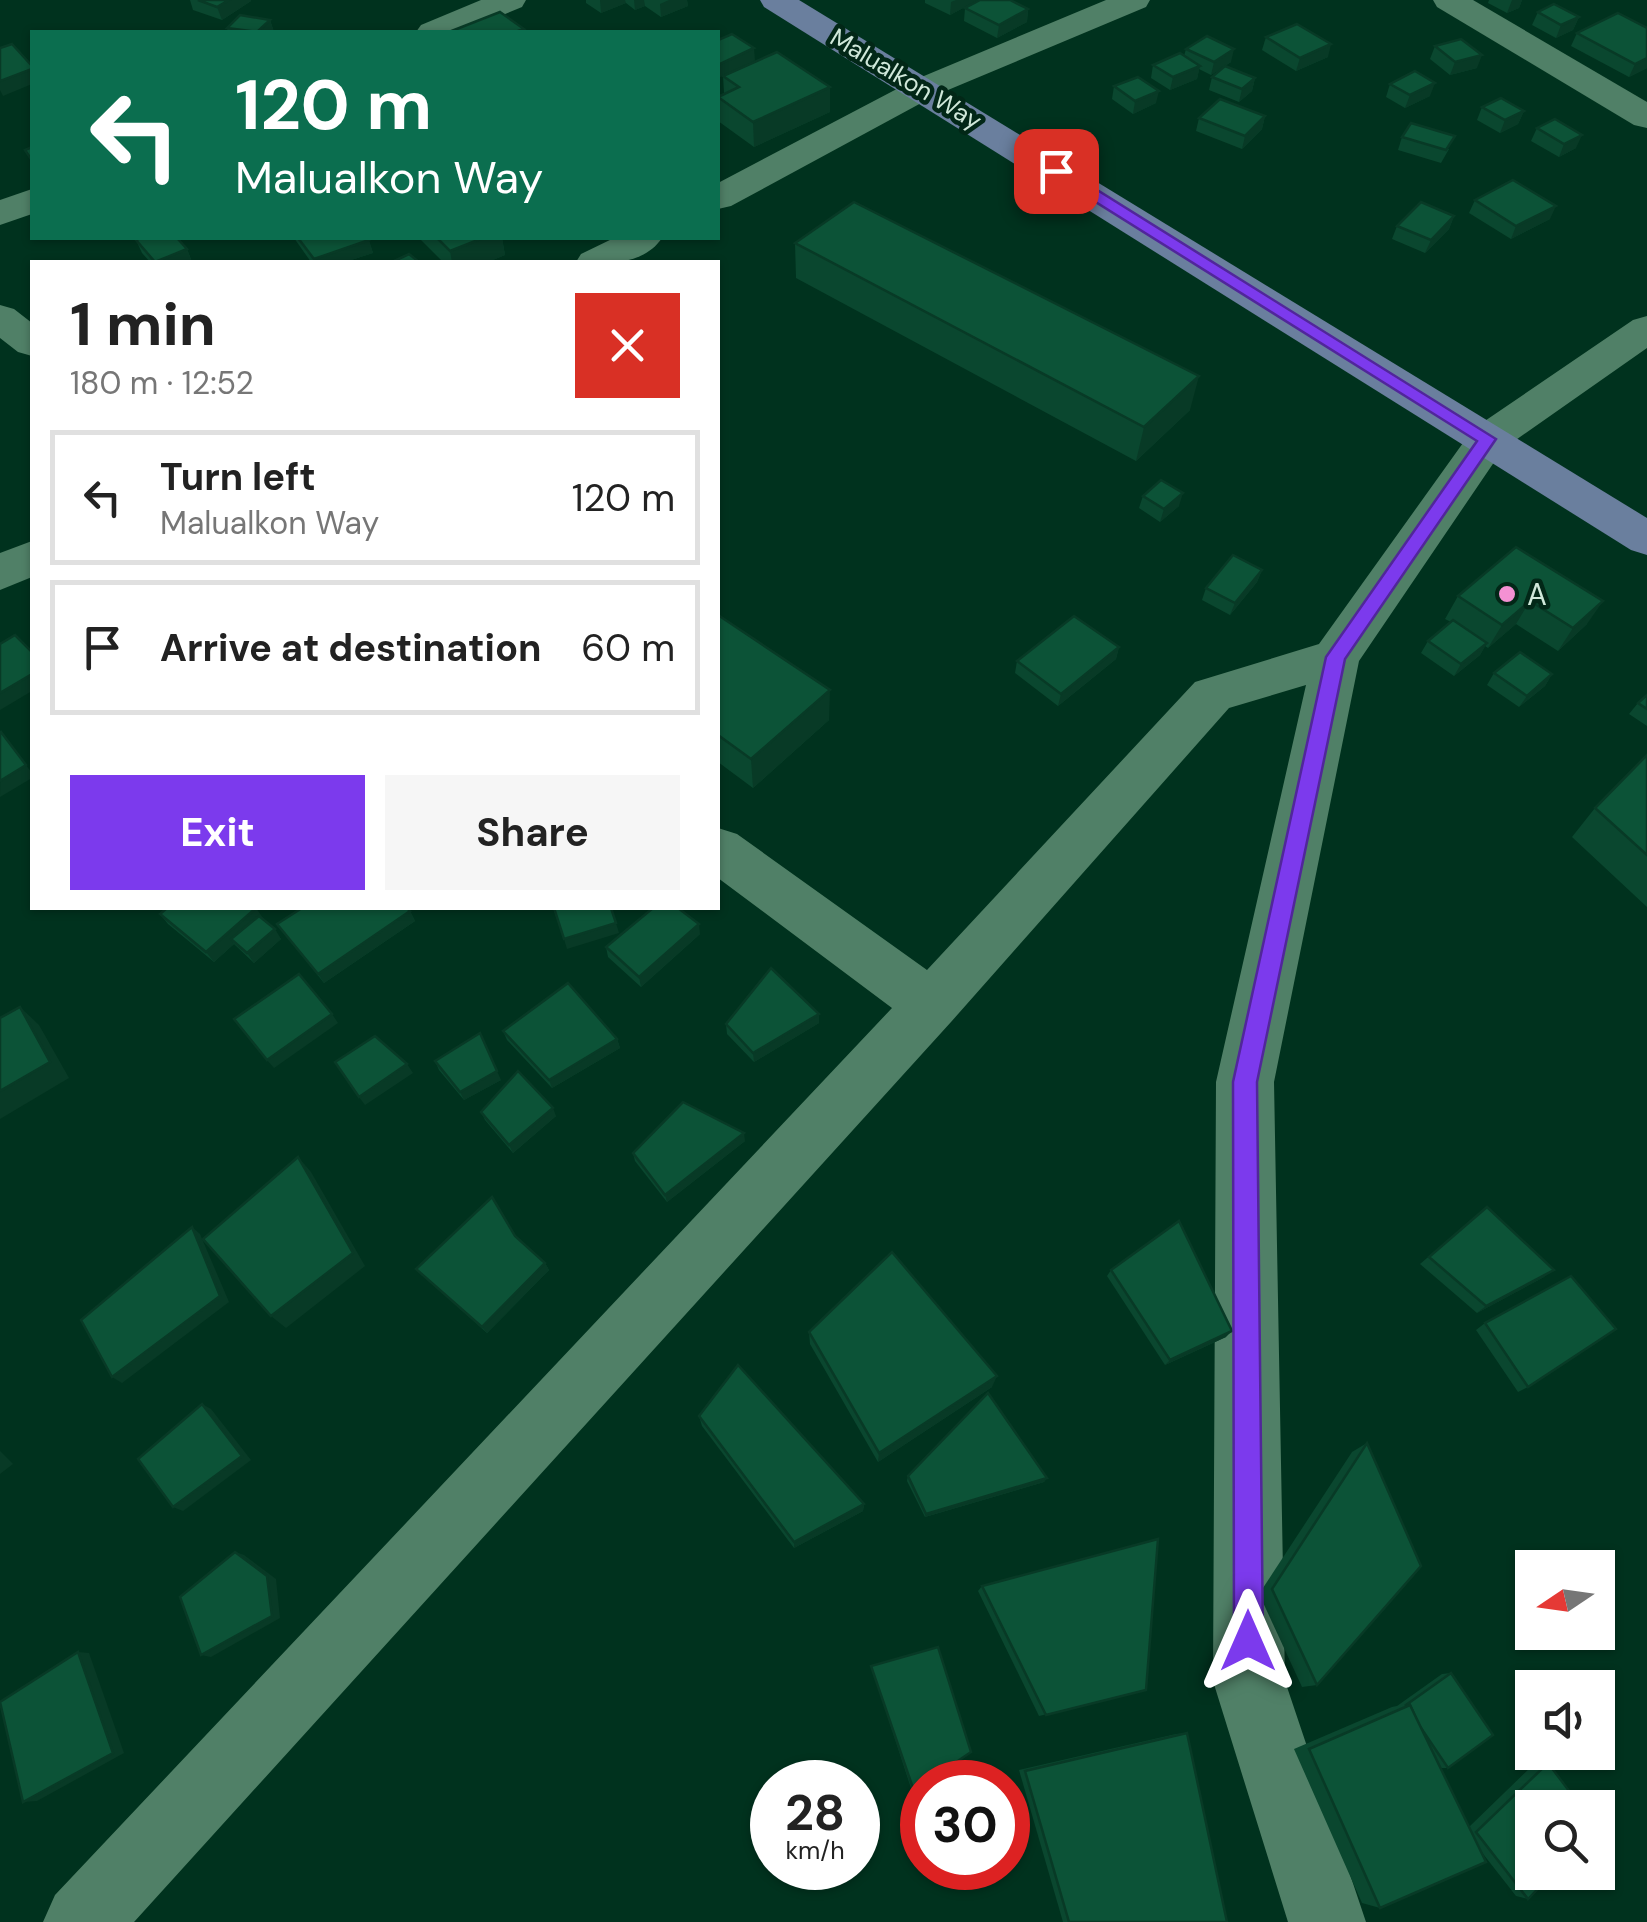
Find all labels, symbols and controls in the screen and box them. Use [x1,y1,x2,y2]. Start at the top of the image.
street label: Malualkon Way [824,21,988,137]
text: 120 m [235,60,432,151]
icon: left [70,70,200,200]
pin [1014,129,1099,214]
icon: arrive [1029,144,1084,199]
text: Malualkon Way [235,148,543,207]
text: 1 min [70,285,216,364]
button: close [575,293,680,398]
text: 180 m · 12:52 [70,362,254,404]
text: Turn left [160,452,316,502]
icon: left [75,470,130,525]
text: 120 m [572,473,675,523]
text: Malualkon Way [160,502,379,544]
place label: A [1527,575,1547,614]
marker: A [1496,583,1518,605]
icon: arrive [75,620,130,675]
text: Arrive at destination [160,623,542,673]
text: 60 m [581,623,675,673]
button: Exit [70,775,365,890]
button: Share [385,775,680,890]
north arrow [1515,1550,1615,1650]
map controls [1515,1550,1615,1890]
position arrow [1196,1589,1300,1693]
button: sound [1515,1670,1615,1770]
speed limit sign: 30 [900,1760,1030,1890]
text: 28 [785,1780,845,1846]
button: search [1515,1790,1615,1890]
text: km/h [785,1834,845,1867]

